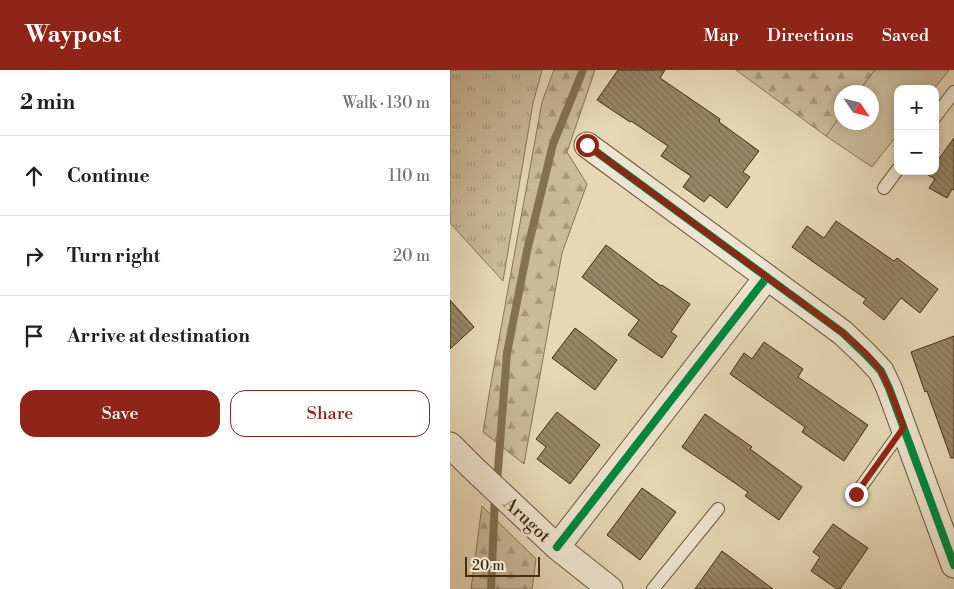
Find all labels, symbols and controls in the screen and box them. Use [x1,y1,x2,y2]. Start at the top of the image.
text: Waypost [25,20,121,50]
text: Map [703,24,739,47]
text: Directions [767,24,854,47]
text: Saved [882,24,929,47]
north arrow [834,85,879,130]
map controls [894,85,939,175]
button: + [894,85,939,130]
text: 2 min [20,90,75,116]
text: Walk · 130 m [342,93,430,113]
button: − [894,130,939,175]
route start [576,134,599,157]
icon: ahead [20,162,48,190]
text: Continue [67,164,150,188]
text: 110 m [388,166,430,186]
icon: right [20,242,48,270]
text: Turn right [67,244,160,268]
text: 20 m [393,246,430,266]
icon: arrive [20,322,48,350]
text: Arrive at destination [67,324,250,348]
button: Save [20,390,220,437]
button: Share [230,390,430,437]
route end [845,483,868,506]
street label: Arugot [498,492,556,548]
scale bar [465,554,540,577]
text: 20 m [472,557,504,575]

